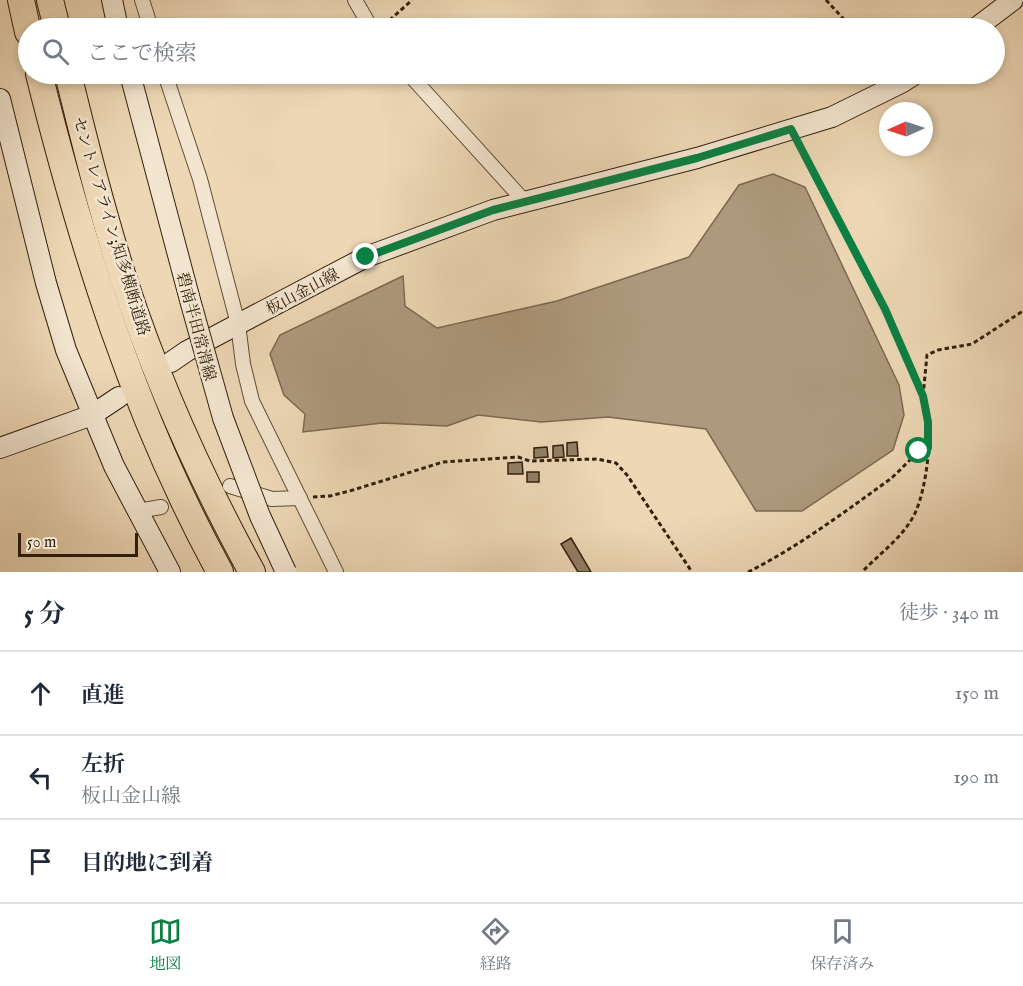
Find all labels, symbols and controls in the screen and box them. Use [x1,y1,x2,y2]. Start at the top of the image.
search box [18,18,1005,84]
icon: search [39,35,72,68]
text: ここで検索 [87,40,197,68]
north arrow [879,102,933,156]
street label: セントレアライン;知多横断道路 [67,115,153,339]
route end [352,243,378,269]
street label: 板山金山線 [263,265,343,320]
street label: 碧南半田常滑線 [171,270,219,383]
route start [905,437,931,463]
scale bar [18,530,138,558]
text: 50 m [27,533,56,553]
text: 5 分 [24,598,65,631]
text: 徒歩 · 340 m [899,601,999,626]
icon: ahead [24,677,57,710]
text: 150 m [955,681,999,706]
text: 直進 [81,682,125,710]
text: 左折 [81,751,125,779]
icon: left [24,761,57,794]
text: 190 m [953,765,999,790]
text: 板山金山線 [81,784,181,809]
icon: arrive [24,845,57,878]
text: 目的地に到着 [81,850,213,878]
tab: 地図 [149,915,182,975]
tab: 経路 [479,915,512,975]
tab: 保存済み [810,915,874,975]

